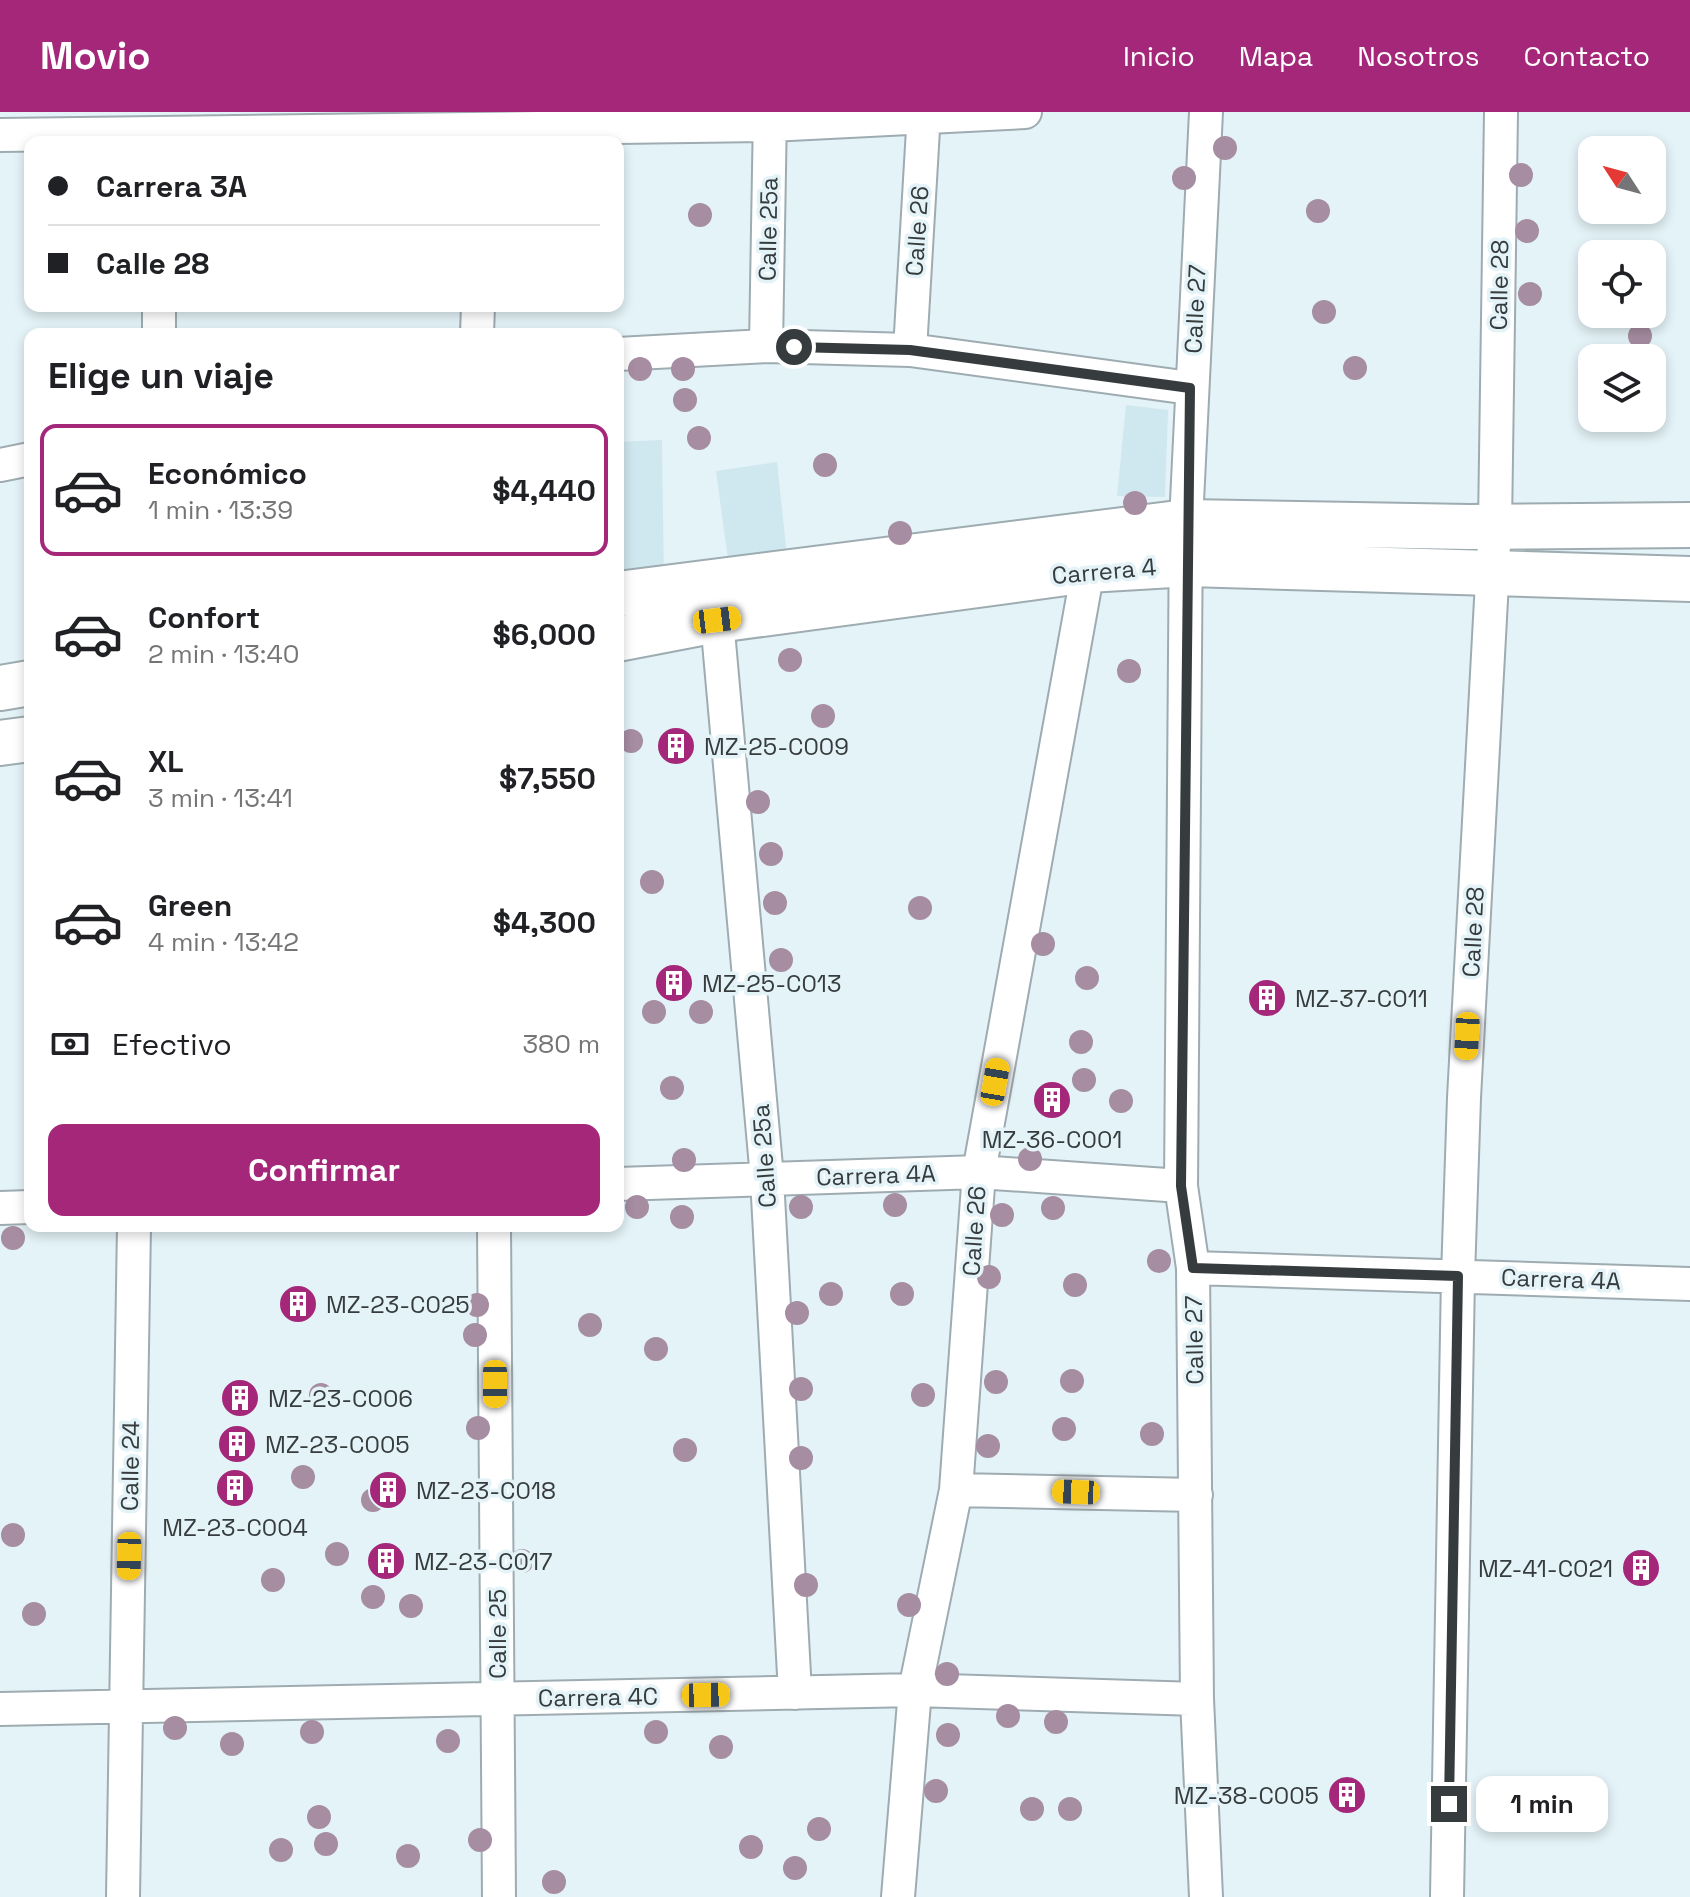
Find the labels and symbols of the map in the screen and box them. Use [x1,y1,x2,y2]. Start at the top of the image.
north arrow [1578,136,1666,224]
street label: Calle 25a [752,177,784,281]
street label: Calle 26 [898,185,936,277]
street label: Calle 28 [1483,239,1515,331]
street label: Calle 27 [1177,264,1213,354]
route start [776,329,812,365]
street label: Carrera 4 [1050,551,1158,591]
car [692,605,742,635]
building icon: MZ-25-C009 [655,725,697,767]
place label: MZ-25-C009 [704,731,849,762]
street label: Calle 28 [1455,886,1491,978]
building icon: MZ-25-C013 [653,962,695,1004]
place label: MZ-25-C013 [702,968,841,999]
building icon: MZ-37-C011 [1246,977,1288,1019]
place label: MZ-37-C011 [1295,983,1428,1014]
car [1454,1011,1480,1061]
car [979,1056,1011,1108]
building icon: MZ-36-C001 [1031,1079,1073,1121]
street label: Calle 25a [745,1103,783,1209]
place label: MZ-36-C001 [982,1124,1122,1155]
street label: Carrera 4A [816,1157,936,1193]
street label: Calle 26 [955,1185,993,1277]
street label: Carrera 4A [1501,1261,1621,1297]
building icon: MZ-23-C025 [277,1283,319,1325]
place label: MZ-23-C025 [326,1289,470,1320]
street label: Calle 27 [1178,1295,1210,1385]
car [483,1360,507,1408]
building icon: MZ-23-C006 [219,1377,261,1419]
place label: MZ-23-C006 [268,1383,413,1414]
street label: Calle 24 [114,1421,146,1511]
building icon: MZ-23-C005 [216,1423,258,1465]
place label: MZ-23-C005 [265,1429,410,1460]
building icon: MZ-23-C004 [214,1467,256,1509]
building icon: MZ-23-C018 [367,1469,409,1511]
place label: MZ-23-C018 [416,1475,556,1506]
car [1052,1479,1100,1505]
place label: MZ-23-C004 [162,1512,308,1543]
car [117,1532,141,1580]
building icon: MZ-23-C017 [365,1540,407,1582]
place label: MZ-23-C017 [414,1546,552,1577]
building icon: MZ-41-C021 [1620,1547,1662,1589]
place label: MZ-41-C021 [1478,1553,1613,1584]
street label: Calle 25 [482,1589,513,1679]
street label: Carrera 4C [538,1680,658,1714]
car [682,1683,730,1707]
building icon: MZ-38-C005 [1326,1774,1368,1816]
callout: 1 min [1477,1776,1609,1832]
place label: MZ-38-C005 [1174,1780,1319,1811]
route end [1431,1786,1467,1822]

